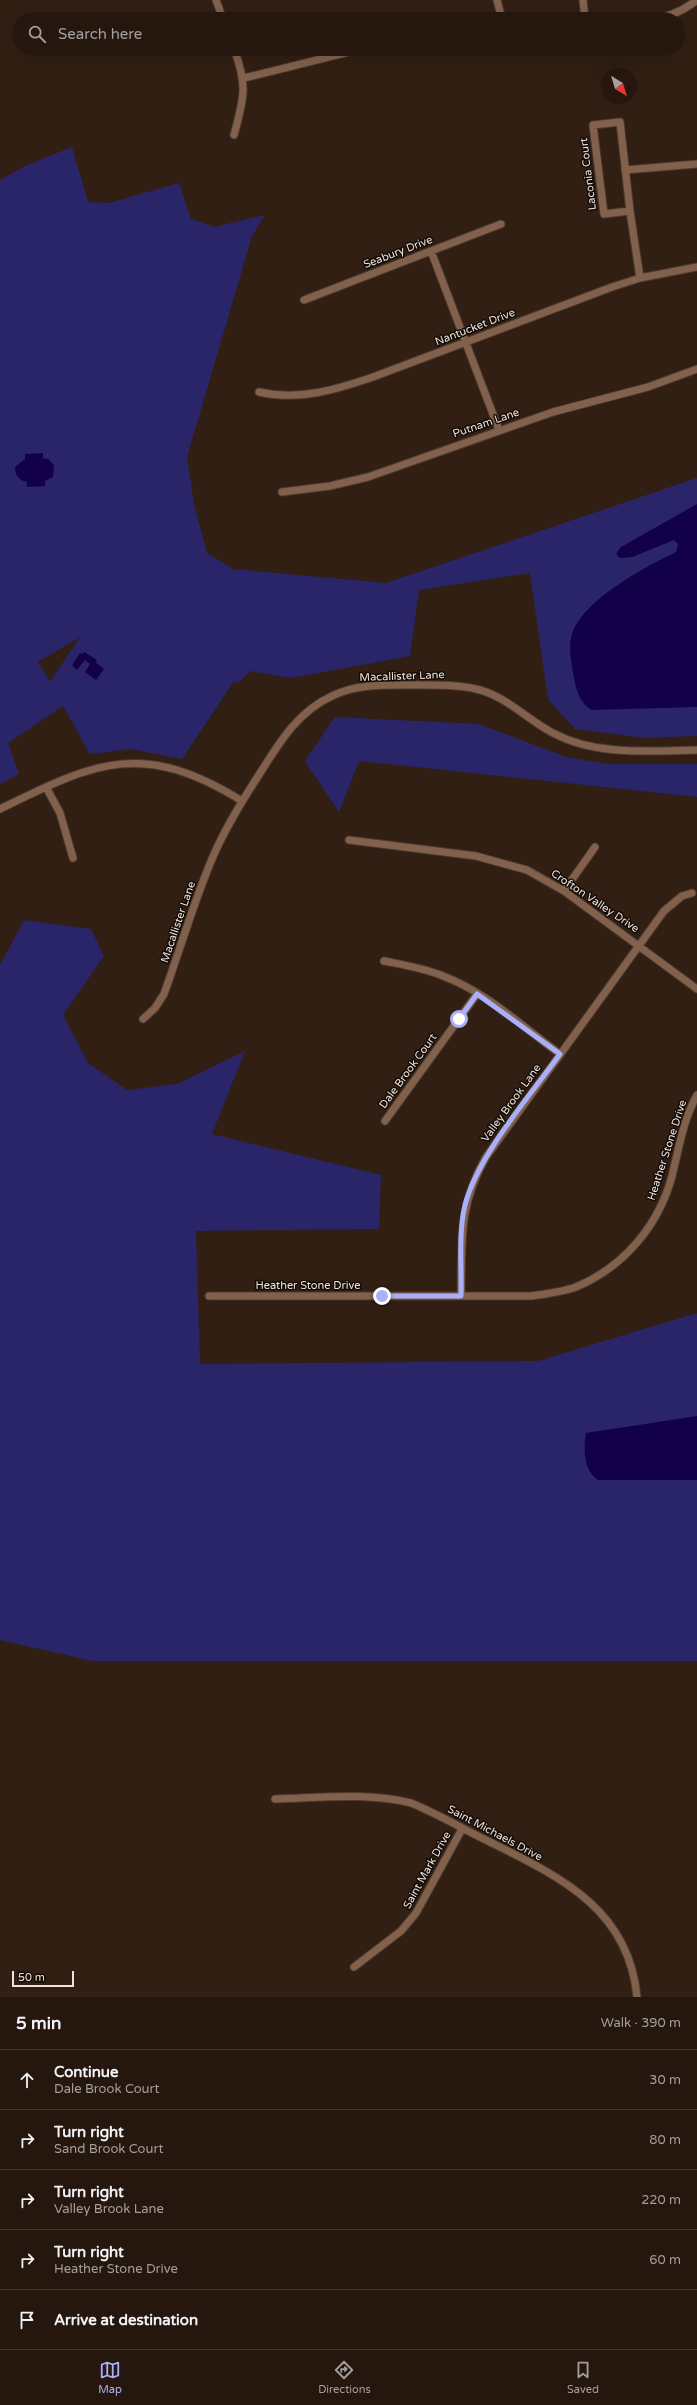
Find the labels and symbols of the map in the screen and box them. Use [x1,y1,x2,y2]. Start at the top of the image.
north arrow [601,68,637,104]
street label: Laconia Court [577,137,599,211]
street label: Seabury Drive [362,233,434,271]
street label: Nantucket Drive [433,306,517,348]
street label: Putnam Lane [451,406,521,440]
street label: Macallister Lane [359,668,445,684]
street label: Crofton Valley Drive [548,867,642,935]
street label: Macallister Lane [158,880,198,964]
route start [450,1010,468,1028]
street label: Dale Brook Court [377,1031,439,1111]
street label: Valley Brook Lane [478,1062,544,1144]
street label: Heather Stone Drive [645,1098,689,1202]
street label: Heather Stone Drive [256,1279,360,1292]
route end [373,1287,391,1305]
street label: Saint Michaels Drive [445,1802,545,1864]
street label: Saint Mark Drive [400,1829,454,1911]
scale bar [12,1969,74,1988]

